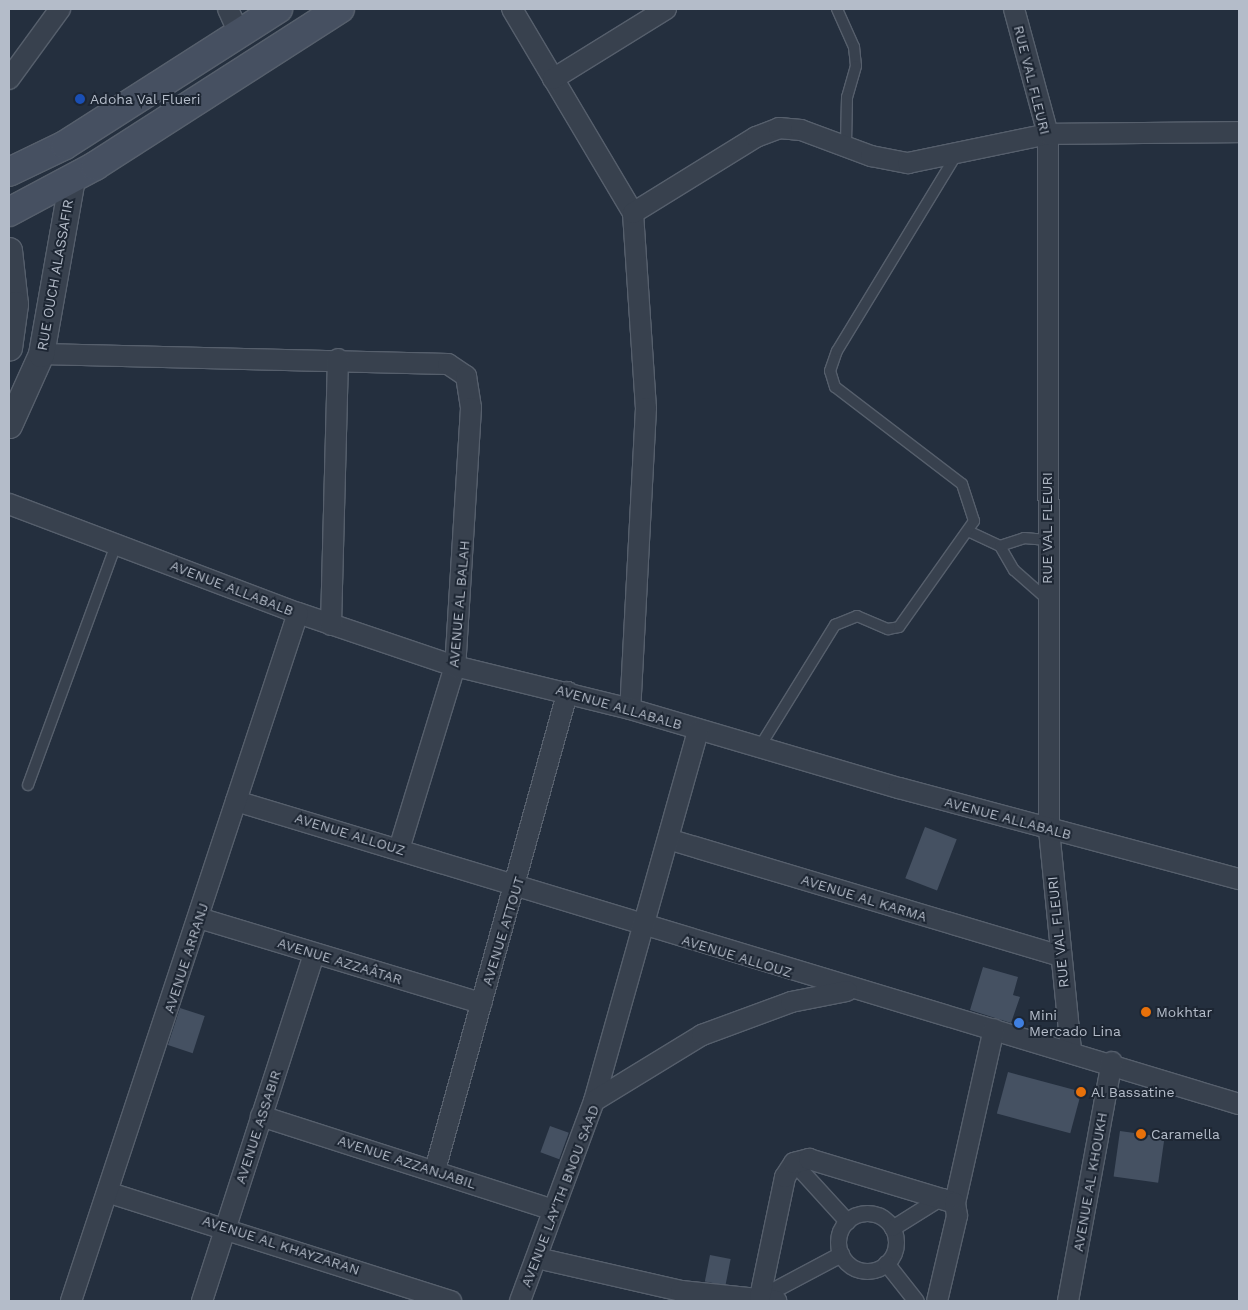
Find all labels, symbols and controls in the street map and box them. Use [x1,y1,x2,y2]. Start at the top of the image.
street label: RUE VAL FLEURI [1010,23,1054,137]
place label: Adoha Val Flueri [90,91,202,107]
marker: Adoha Val Flueri [74,93,86,105]
street label: RUE OUCH ALASSAFIR [33,198,77,352]
street label: RUE VAL FLEURI [1039,472,1055,584]
street label: AVENUE AL BALAH [445,539,473,669]
street label: AVENUE ALLABALB [168,557,296,619]
street label: AVENUE ALLABALB [554,681,684,733]
street label: AVENUE ALLABALB [942,793,1074,843]
street label: AVENUE ALLOUZ [292,809,408,859]
street label: AVENUE AL KARMA [799,871,929,925]
street label: AVENUE ATTOUT [478,874,528,988]
street label: RUE VAL FLEURI [1044,875,1072,989]
street label: AVENUE ARRANJ [160,900,212,1016]
street label: AVENUE ALLOUZ [679,931,795,981]
street label: AVENUE AZZAÂTAR [275,934,405,988]
place label: Mokhtar [1156,1004,1212,1020]
marker: Mokhtar [1140,1006,1152,1018]
place label: Mini Mercado Lina [1029,1007,1121,1040]
marker: Mini Mercado Lina [1013,1017,1025,1029]
street label: AVENUE ASSABIR [232,1068,284,1186]
place label: Al Bassatine [1091,1084,1175,1100]
marker: Al Bassatine [1075,1086,1087,1098]
street label: AVENUE LAY'TH BNOU SAAD [517,1103,603,1289]
street label: AVENUE AL KHOUKH [1069,1111,1111,1253]
place label: Caramella [1151,1126,1220,1142]
marker: Caramella [1135,1128,1147,1140]
street label: AVENUE AZZANJABIL [335,1132,479,1192]
street label: AVENUE AL KHAYZARAN [200,1211,362,1279]

